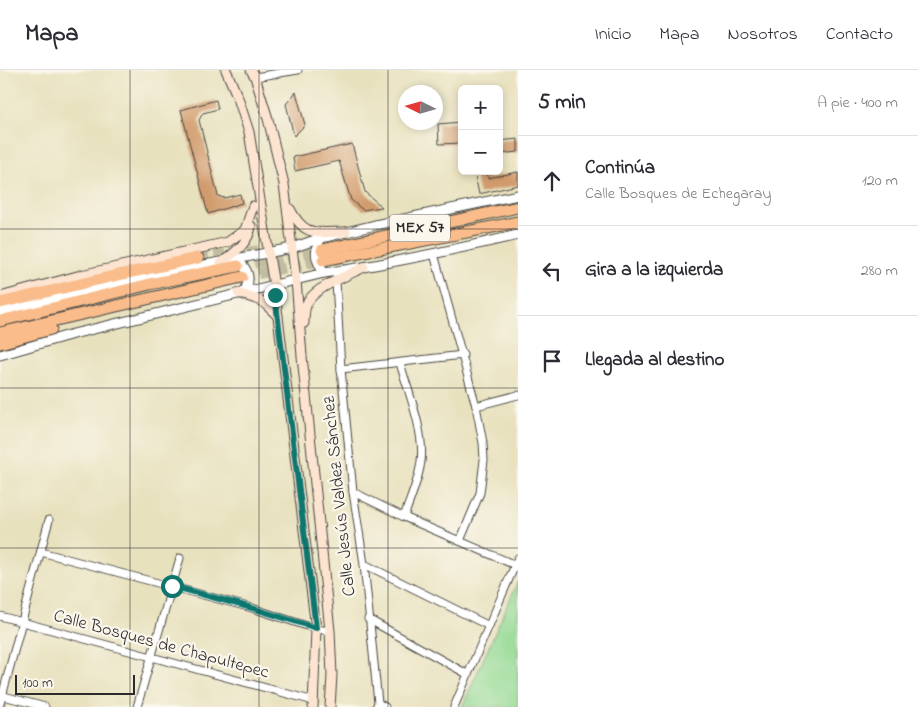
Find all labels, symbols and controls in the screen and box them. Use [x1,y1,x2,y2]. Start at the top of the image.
text: Mapa [25,17,79,52]
text: Inicio [594,22,631,48]
text: Mapa [659,22,700,48]
text: Nosotros [728,22,798,48]
text: Contacto [826,22,893,48]
north arrow [398,85,443,130]
map controls [458,85,503,175]
button: + [458,85,503,130]
text: 5 min [538,88,586,118]
text: A pie · 400 m [817,91,898,115]
button: − [458,130,503,175]
text: Continúa [585,155,655,182]
icon: ahead [538,167,566,195]
text: 120 m [862,169,898,193]
text: Calle Bosques de Echegaray [585,182,771,206]
road number: MEX 57 [390,214,450,242]
icon: left [538,257,566,285]
text: Gira a la izquierda [585,257,723,284]
text: 280 m [861,259,898,283]
route end [264,284,287,307]
icon: arrive [538,347,566,375]
text: Llegada al destino [585,347,724,374]
street label: Calle Jesús Valdez Sánchez [317,394,363,597]
route start [161,575,184,598]
street label: Calle Bosques de Chapultepec [50,604,272,686]
scale bar [15,672,135,695]
text: 100 m [22,673,53,694]

